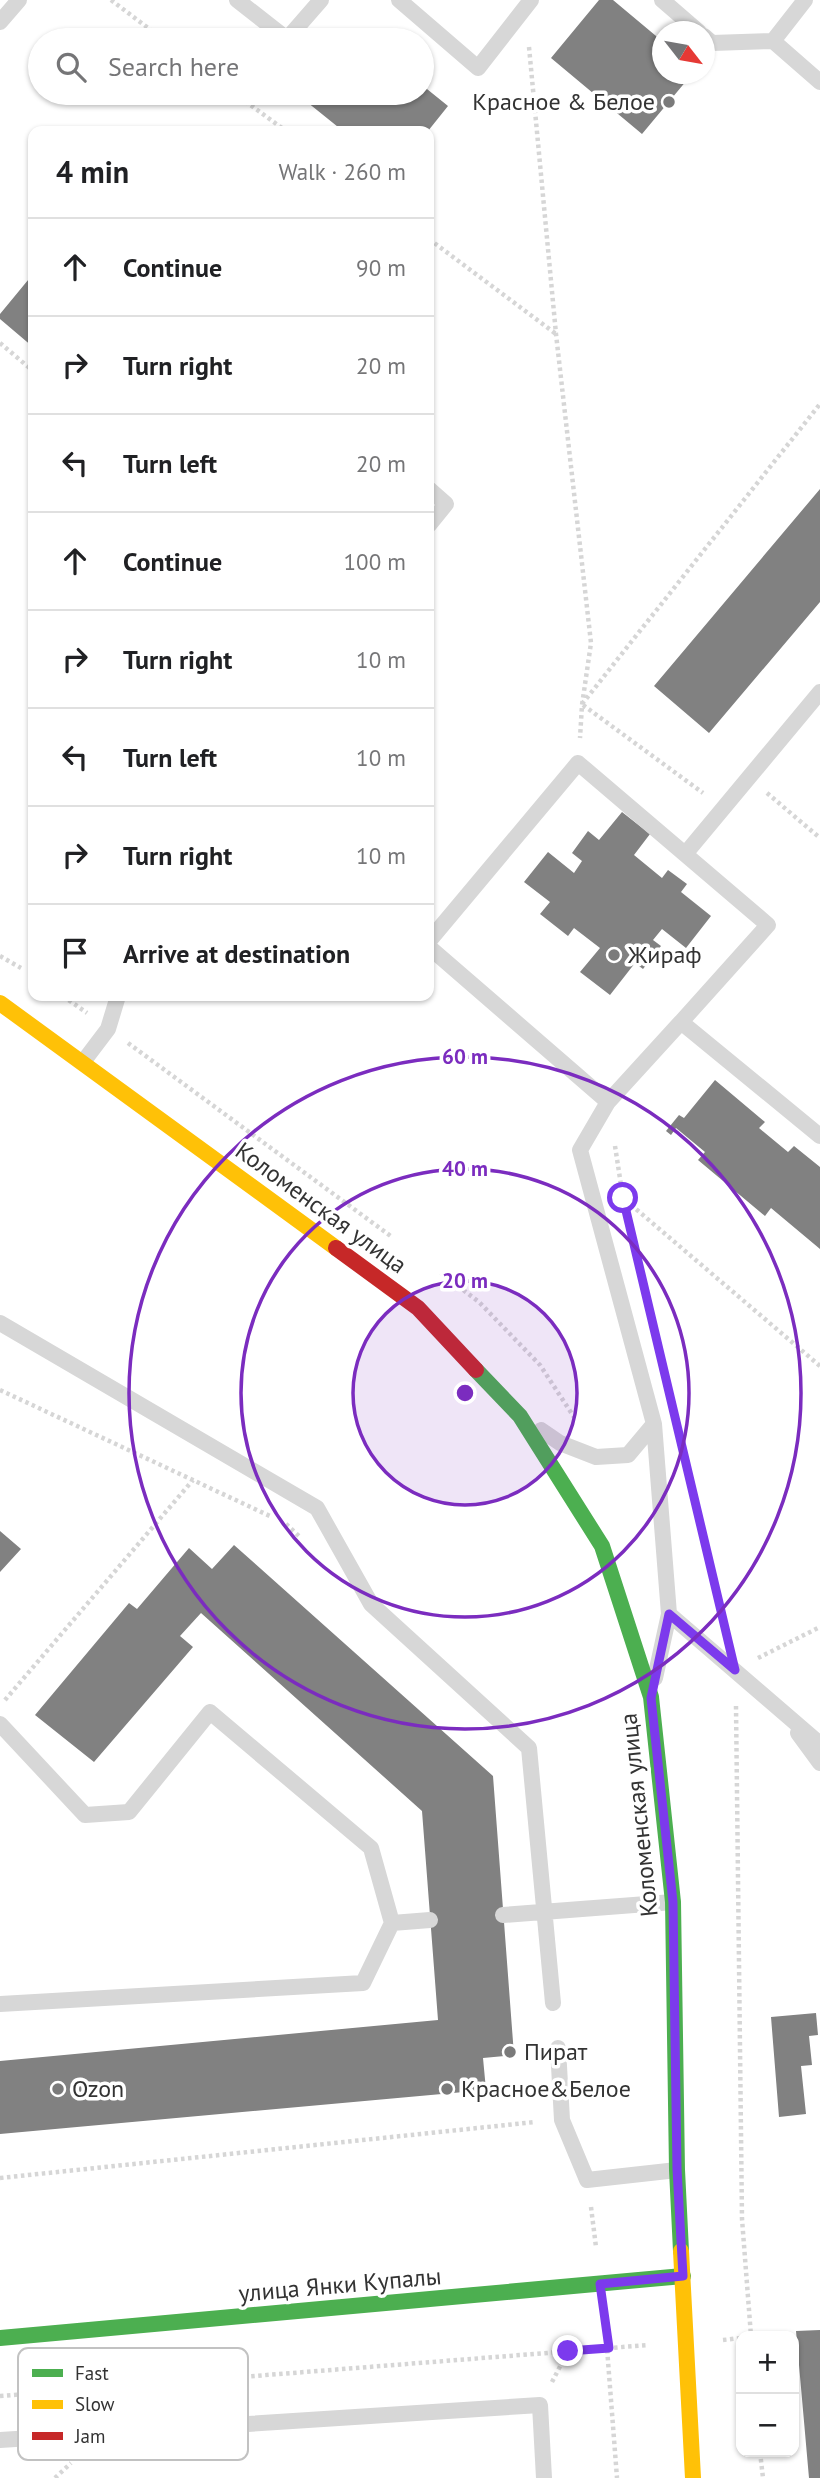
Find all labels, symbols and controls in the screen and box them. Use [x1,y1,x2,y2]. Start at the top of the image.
north arrow [652,21,715,84]
search box [28,28,434,105]
icon: search [52,48,90,86]
text: Search here [108,50,239,83]
place label: Красное & Белое [472,86,655,117]
marker: Красное & Белое [661,94,677,110]
text: 4 min [56,152,129,191]
text: Walk · 260 m [279,157,406,186]
icon: ahead [56,248,94,286]
text: Continue [123,251,222,284]
text: 90 m [356,253,406,282]
icon: right [56,346,94,384]
text: Turn right [123,349,232,382]
text: 20 m [356,351,406,380]
icon: left [56,444,94,482]
text: Turn left [123,447,217,480]
text: 20 m [356,449,406,478]
icon: ahead [56,542,94,580]
text: Continue [123,545,222,578]
text: 100 m [344,547,406,576]
icon: right [56,640,94,678]
text: Turn right [123,643,232,676]
text: 10 m [356,645,406,674]
icon: left [56,738,94,776]
text: Turn left [123,741,217,774]
text: 10 m [356,743,406,772]
icon: right [56,836,94,874]
text: Turn right [123,839,232,872]
text: 10 m [356,841,406,870]
icon: arrive [56,934,94,972]
text: Arrive at destination [123,937,350,970]
place label: Жираф [627,939,702,970]
marker: Жираф [606,947,622,963]
text: 60 m [442,1043,488,1070]
street label: Коломенская улица [229,1135,413,1280]
text: 40 m [442,1155,488,1182]
route start [607,1182,638,1213]
text: 20 m [442,1267,488,1294]
centre of rings [453,1381,477,1405]
street label: Коломенская улица [612,1712,665,1918]
place label: Пират [524,2036,588,2067]
marker: Пират [502,2044,518,2060]
place label: Ozon [72,2073,124,2104]
place label: Красное&Белое [461,2073,631,2104]
marker: Ozon [50,2081,66,2097]
marker: Красное&Белое [439,2081,455,2097]
street label: улица Янки Купалы [237,2260,443,2309]
map controls [736,2331,799,2457]
button: + [736,2331,799,2394]
route end [552,2335,583,2366]
legend [18,2348,248,2460]
text: Fast [75,2361,109,2385]
text: Slow [75,2392,115,2416]
button: − [736,2394,799,2457]
text: Jam [74,2424,105,2448]

